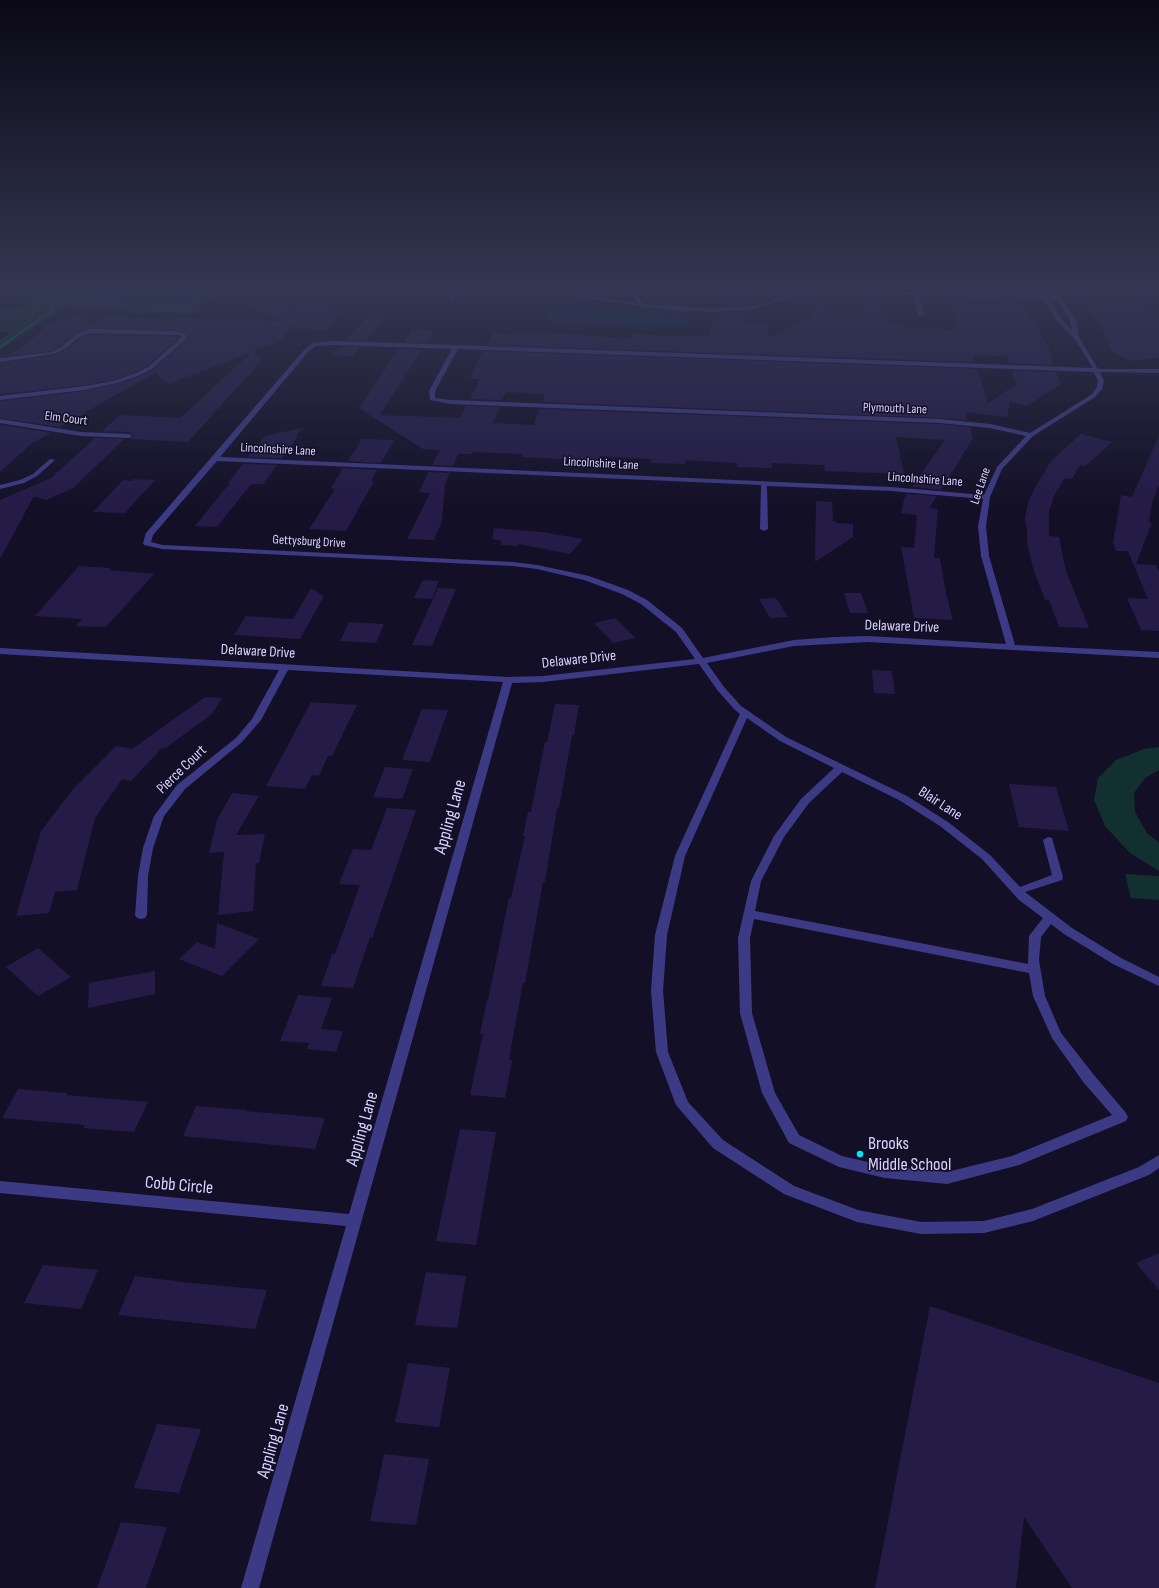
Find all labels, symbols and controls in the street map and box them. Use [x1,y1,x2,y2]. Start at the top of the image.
street label: Plymouth Lane [863,400,927,418]
street label: Elm Court [44,409,88,429]
street label: Lincolnshire Lane [240,440,316,460]
street label: Lincolnshire Lane [563,454,639,474]
street label: Lee Lane [967,466,995,506]
street label: Lincolnshire Lane [887,470,963,490]
street label: Gettysburg Drive [272,532,346,552]
street label: Delaware Drive [864,617,940,637]
street label: Delaware Drive [220,641,296,663]
street label: Delaware Drive [541,647,617,673]
street label: Pierce Court [153,742,211,798]
street label: Appling Lane [430,777,472,857]
street label: Blair Lane [915,783,965,825]
street label: Appling Lane [342,1089,384,1169]
place label: Brooks Middle School [868,1133,951,1176]
marker: Brooks Middle School [855,1149,865,1159]
street label: Cobb Circle [144,1172,214,1200]
street label: Appling Lane [253,1401,295,1481]

